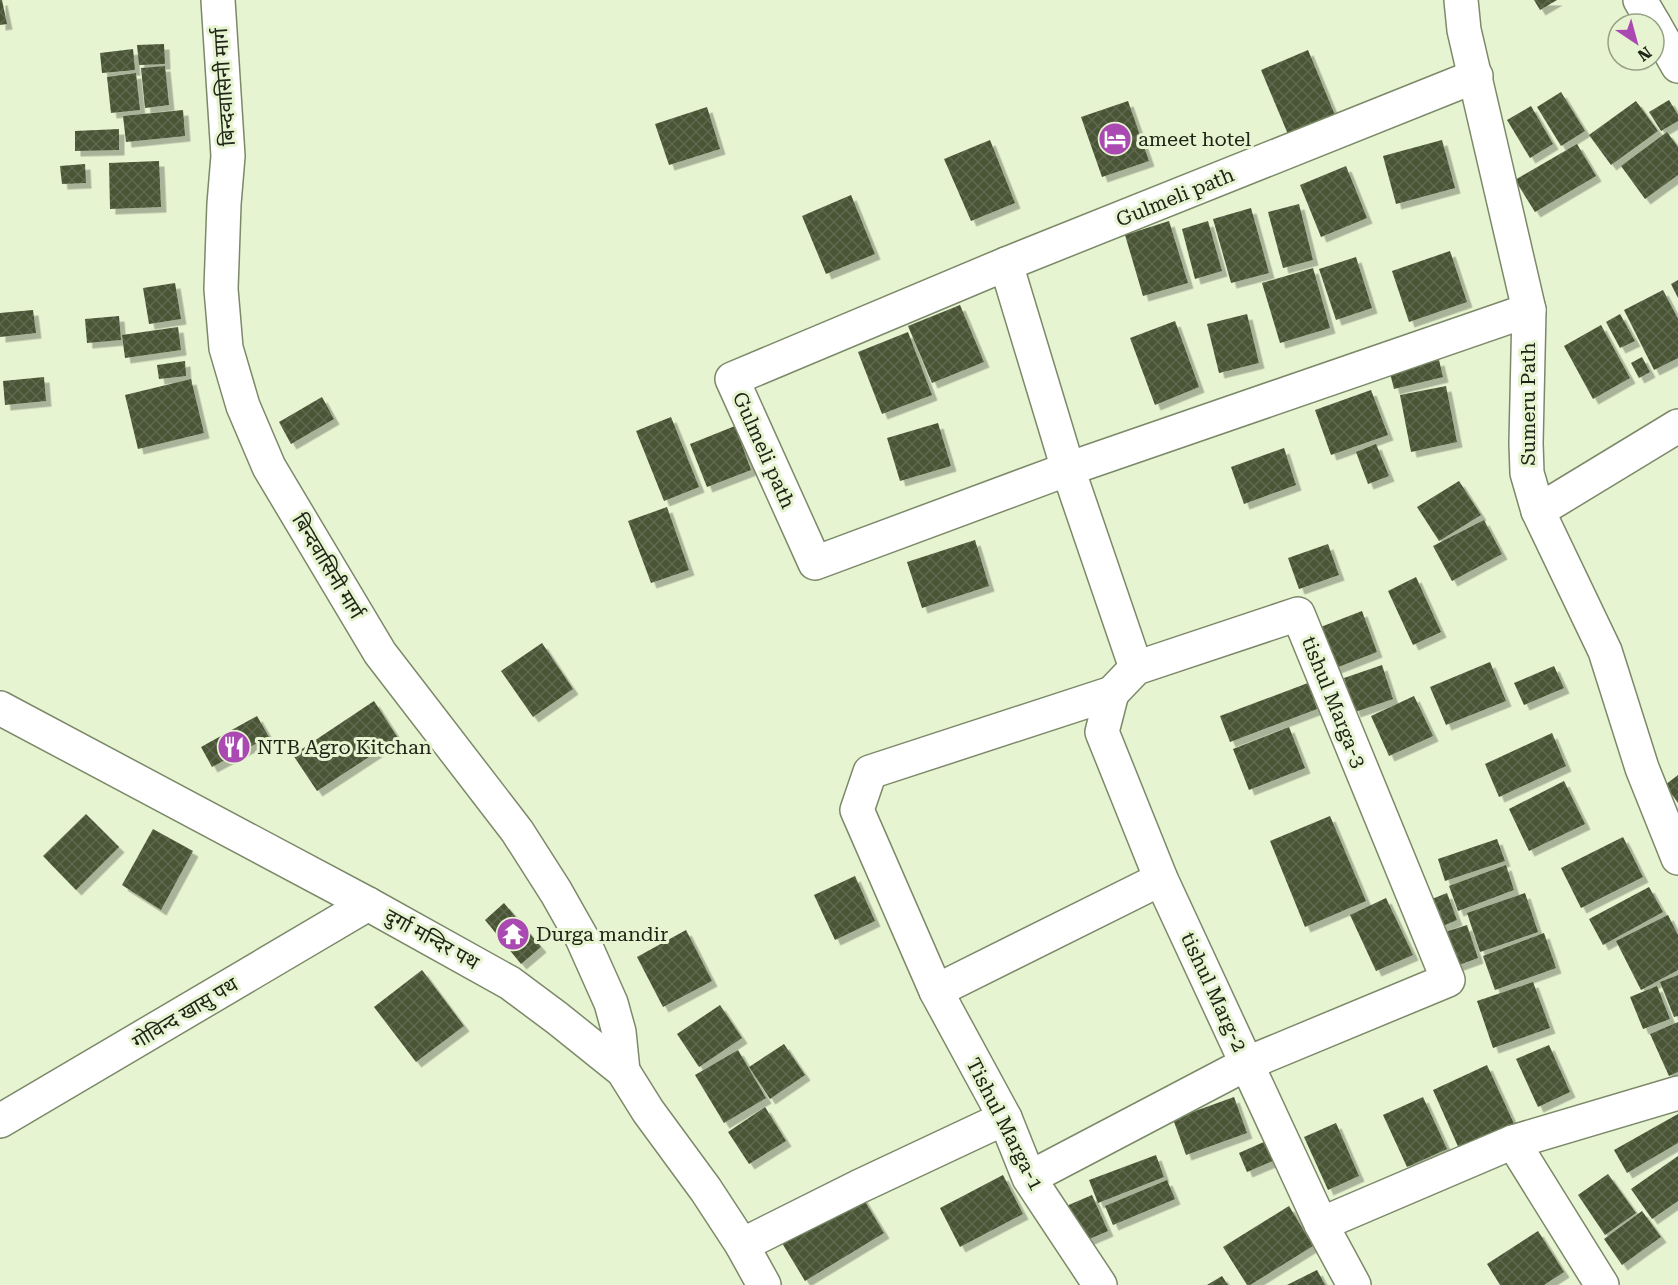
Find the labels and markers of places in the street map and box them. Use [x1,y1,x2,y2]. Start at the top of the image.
hotel icon: ameet hotel [1097,121,1133,157]
place label: ameet hotel [1138,127,1251,151]
restaurant icon: NTB Agro Kitchan [216,729,252,765]
place label: NTB Agro Kitchan [257,735,432,759]
temple icon: Durga mandir [495,916,531,952]
place label: Durga mandir [536,922,668,946]

